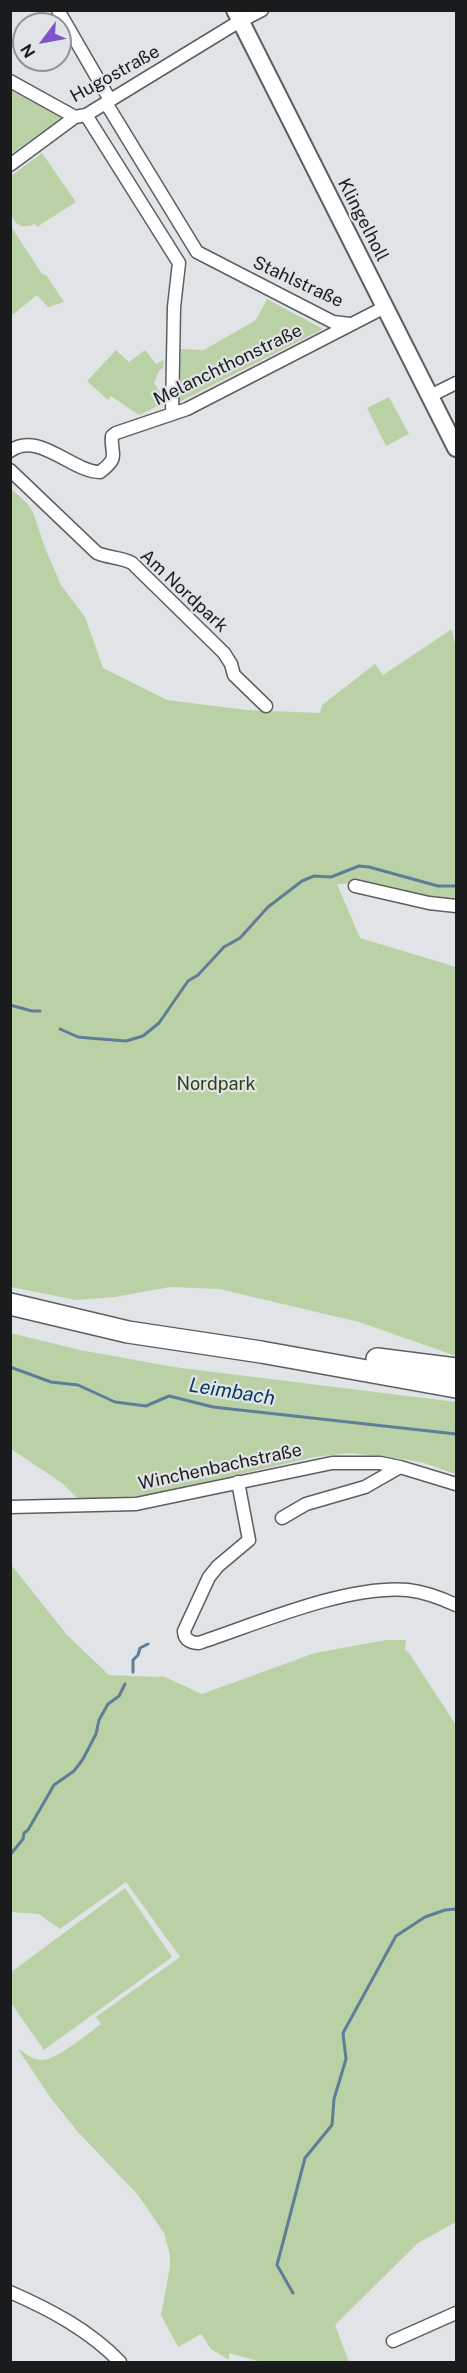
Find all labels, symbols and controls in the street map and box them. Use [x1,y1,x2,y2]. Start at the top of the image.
north arrow [12,12,72,72]
text: N [17,40,39,61]
street label: Hugostraße [67,41,163,107]
street label: Klingelholl [333,175,393,265]
street label: Stahlstraße [249,252,347,312]
street label: Melanchthonstraße [150,320,306,410]
street label: Am Nordpark [136,545,232,637]
park label: Nordpark [176,1073,256,1095]
water label: Leimbach [187,1373,277,1411]
street label: Winchenbachstraße [136,1439,304,1495]

